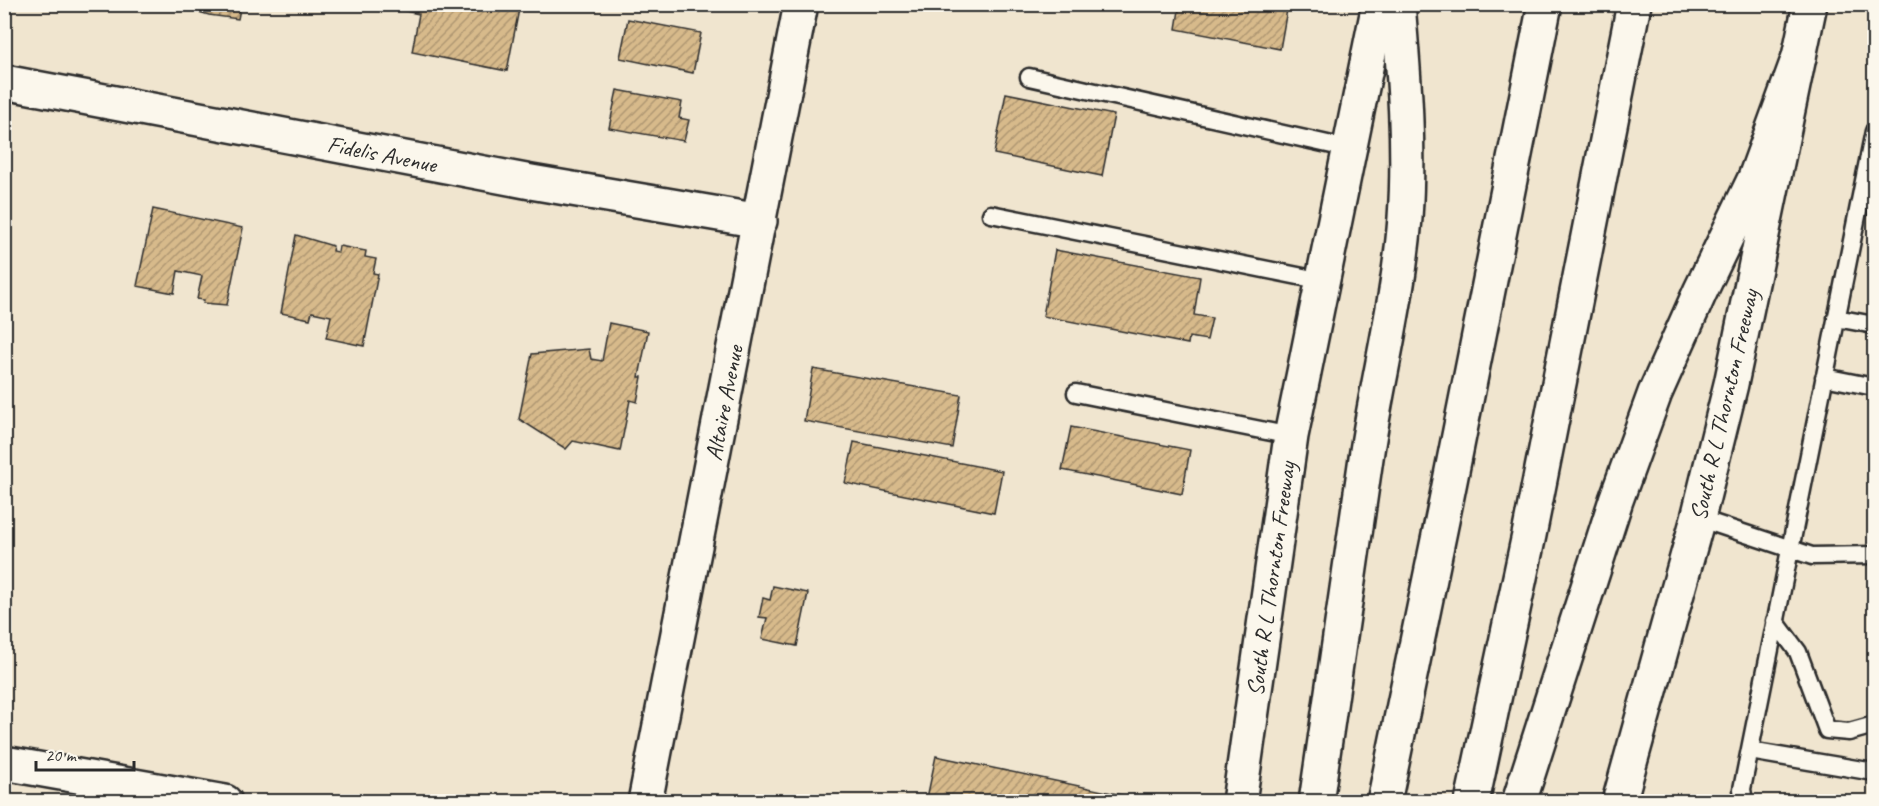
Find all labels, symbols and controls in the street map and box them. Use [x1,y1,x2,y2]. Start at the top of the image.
street label: Fidelis Avenue [325,129,441,180]
street label: South R L Thornton Freeway [1683,285,1766,523]
street label: Altaire Avenue [698,341,750,463]
street label: South R L Thornton Freeway [1240,458,1303,698]
scale bar [36,734,134,772]
text: 20 m [45,744,78,766]

